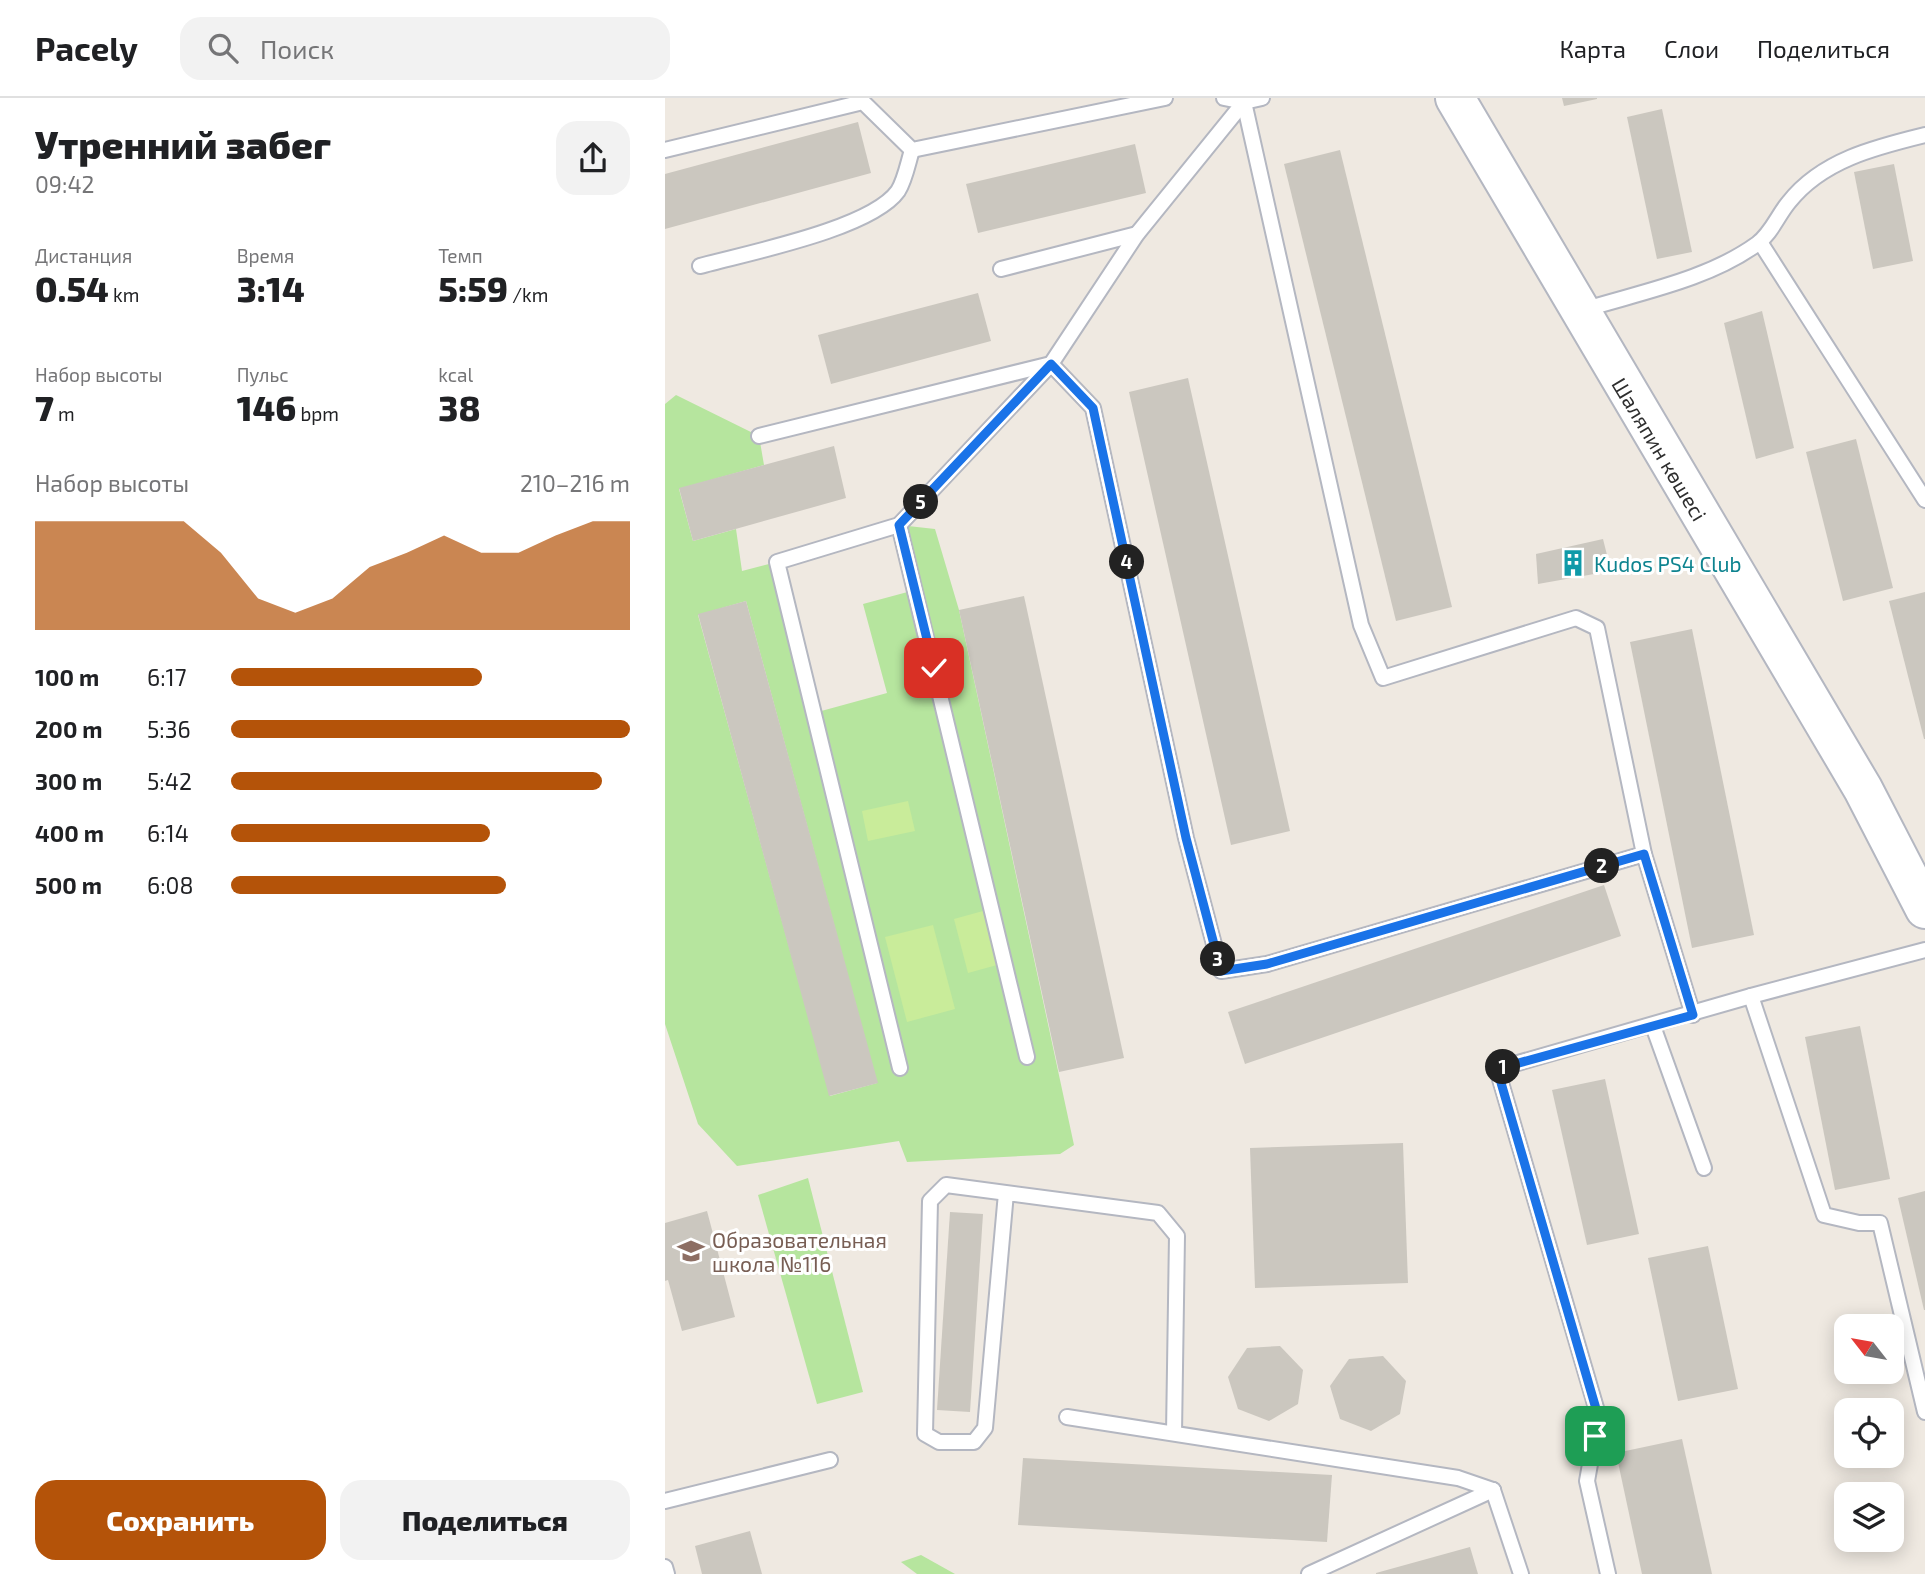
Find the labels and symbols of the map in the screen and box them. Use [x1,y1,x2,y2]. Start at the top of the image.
street label: Шаляпин көшесі [1607,373,1713,525]
pin: 5 [903,484,939,520]
pin: 4 [1109,545,1145,580]
building icon: Kudos PS4 Club [1558,548,1588,578]
place label: Kudos PS4 Club [1594,551,1742,576]
pin [904,638,964,698]
pin: 2 [1585,848,1619,884]
pin: 3 [1201,942,1235,976]
pin: 1 [1485,1049,1521,1084]
place label: Образовательная школа №116 [712,1227,887,1276]
school or university icon: Образовательная школа №116 [676,1236,706,1266]
north arrow [1834,1314,1904,1384]
pin [1565,1406,1625,1466]

